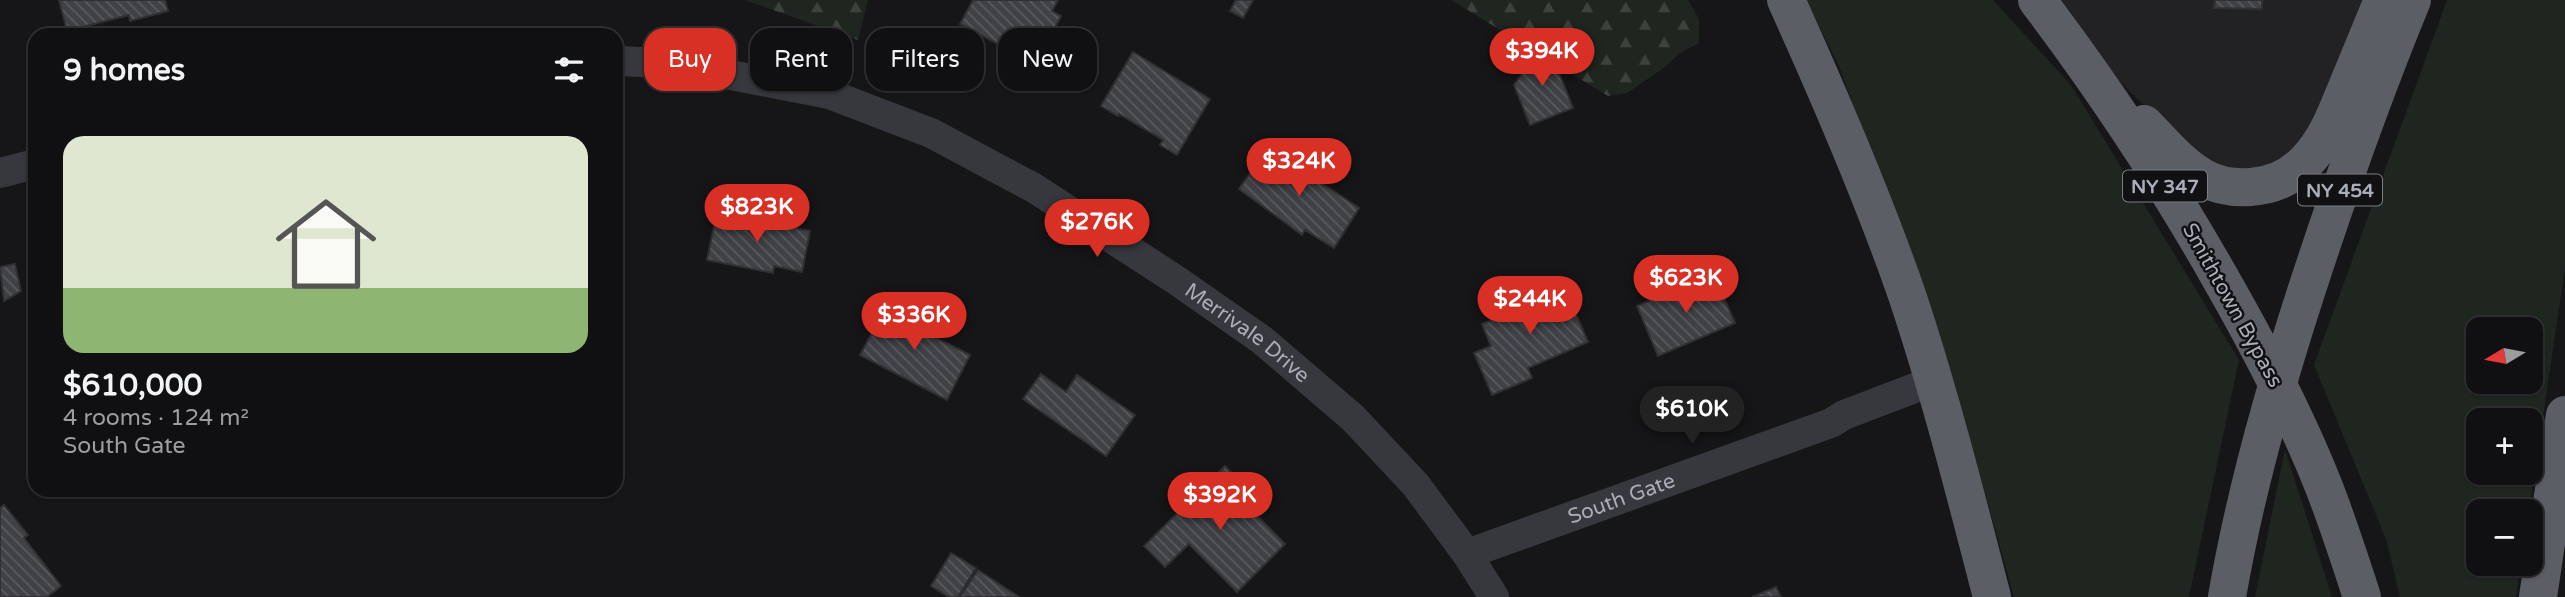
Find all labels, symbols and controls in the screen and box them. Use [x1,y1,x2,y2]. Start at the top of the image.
chip: Buy [644,28,736,91]
chip: Rent [750,28,852,91]
chip: Filters [866,28,984,91]
chip: New [998,28,1097,91]
pin: $394K [1493,28,1591,88]
text: $394K [1506,37,1578,65]
icon: filters [550,51,588,89]
text: 9 homes [63,52,185,89]
pin: $324K [1250,138,1348,198]
text: $324K [1263,147,1335,175]
road number: NY 347 [2123,170,2207,202]
road number: NY 454 [2298,174,2382,206]
icon: home [263,181,389,307]
pin: $823K [708,184,806,244]
text: $823K [721,193,793,221]
pin: $276K [1048,200,1146,259]
text: $276K [1061,208,1133,236]
street label: Smithtown Bypass [2177,219,2288,392]
pin: $623K [1637,256,1735,315]
text: $623K [1650,264,1722,292]
pin: $244K [1481,276,1579,336]
street label: Merrivale Drive [1180,278,1315,388]
text: $244K [1494,285,1566,313]
pin: $336K [865,292,963,352]
text: $336K [878,301,950,329]
north arrow [2466,317,2543,394]
map controls [2466,317,2543,576]
text: $610,000 [63,367,202,404]
pin: $610K [1643,386,1741,446]
text: $610K [1656,395,1728,423]
text: 4 rooms · 124 m² [63,404,249,432]
button: + [2466,408,2543,485]
text: South Gate [63,432,186,460]
street label: South Gate [1565,468,1679,530]
pin: $392K [1171,472,1269,532]
text: $392K [1184,481,1256,509]
button: − [2466,499,2543,576]

